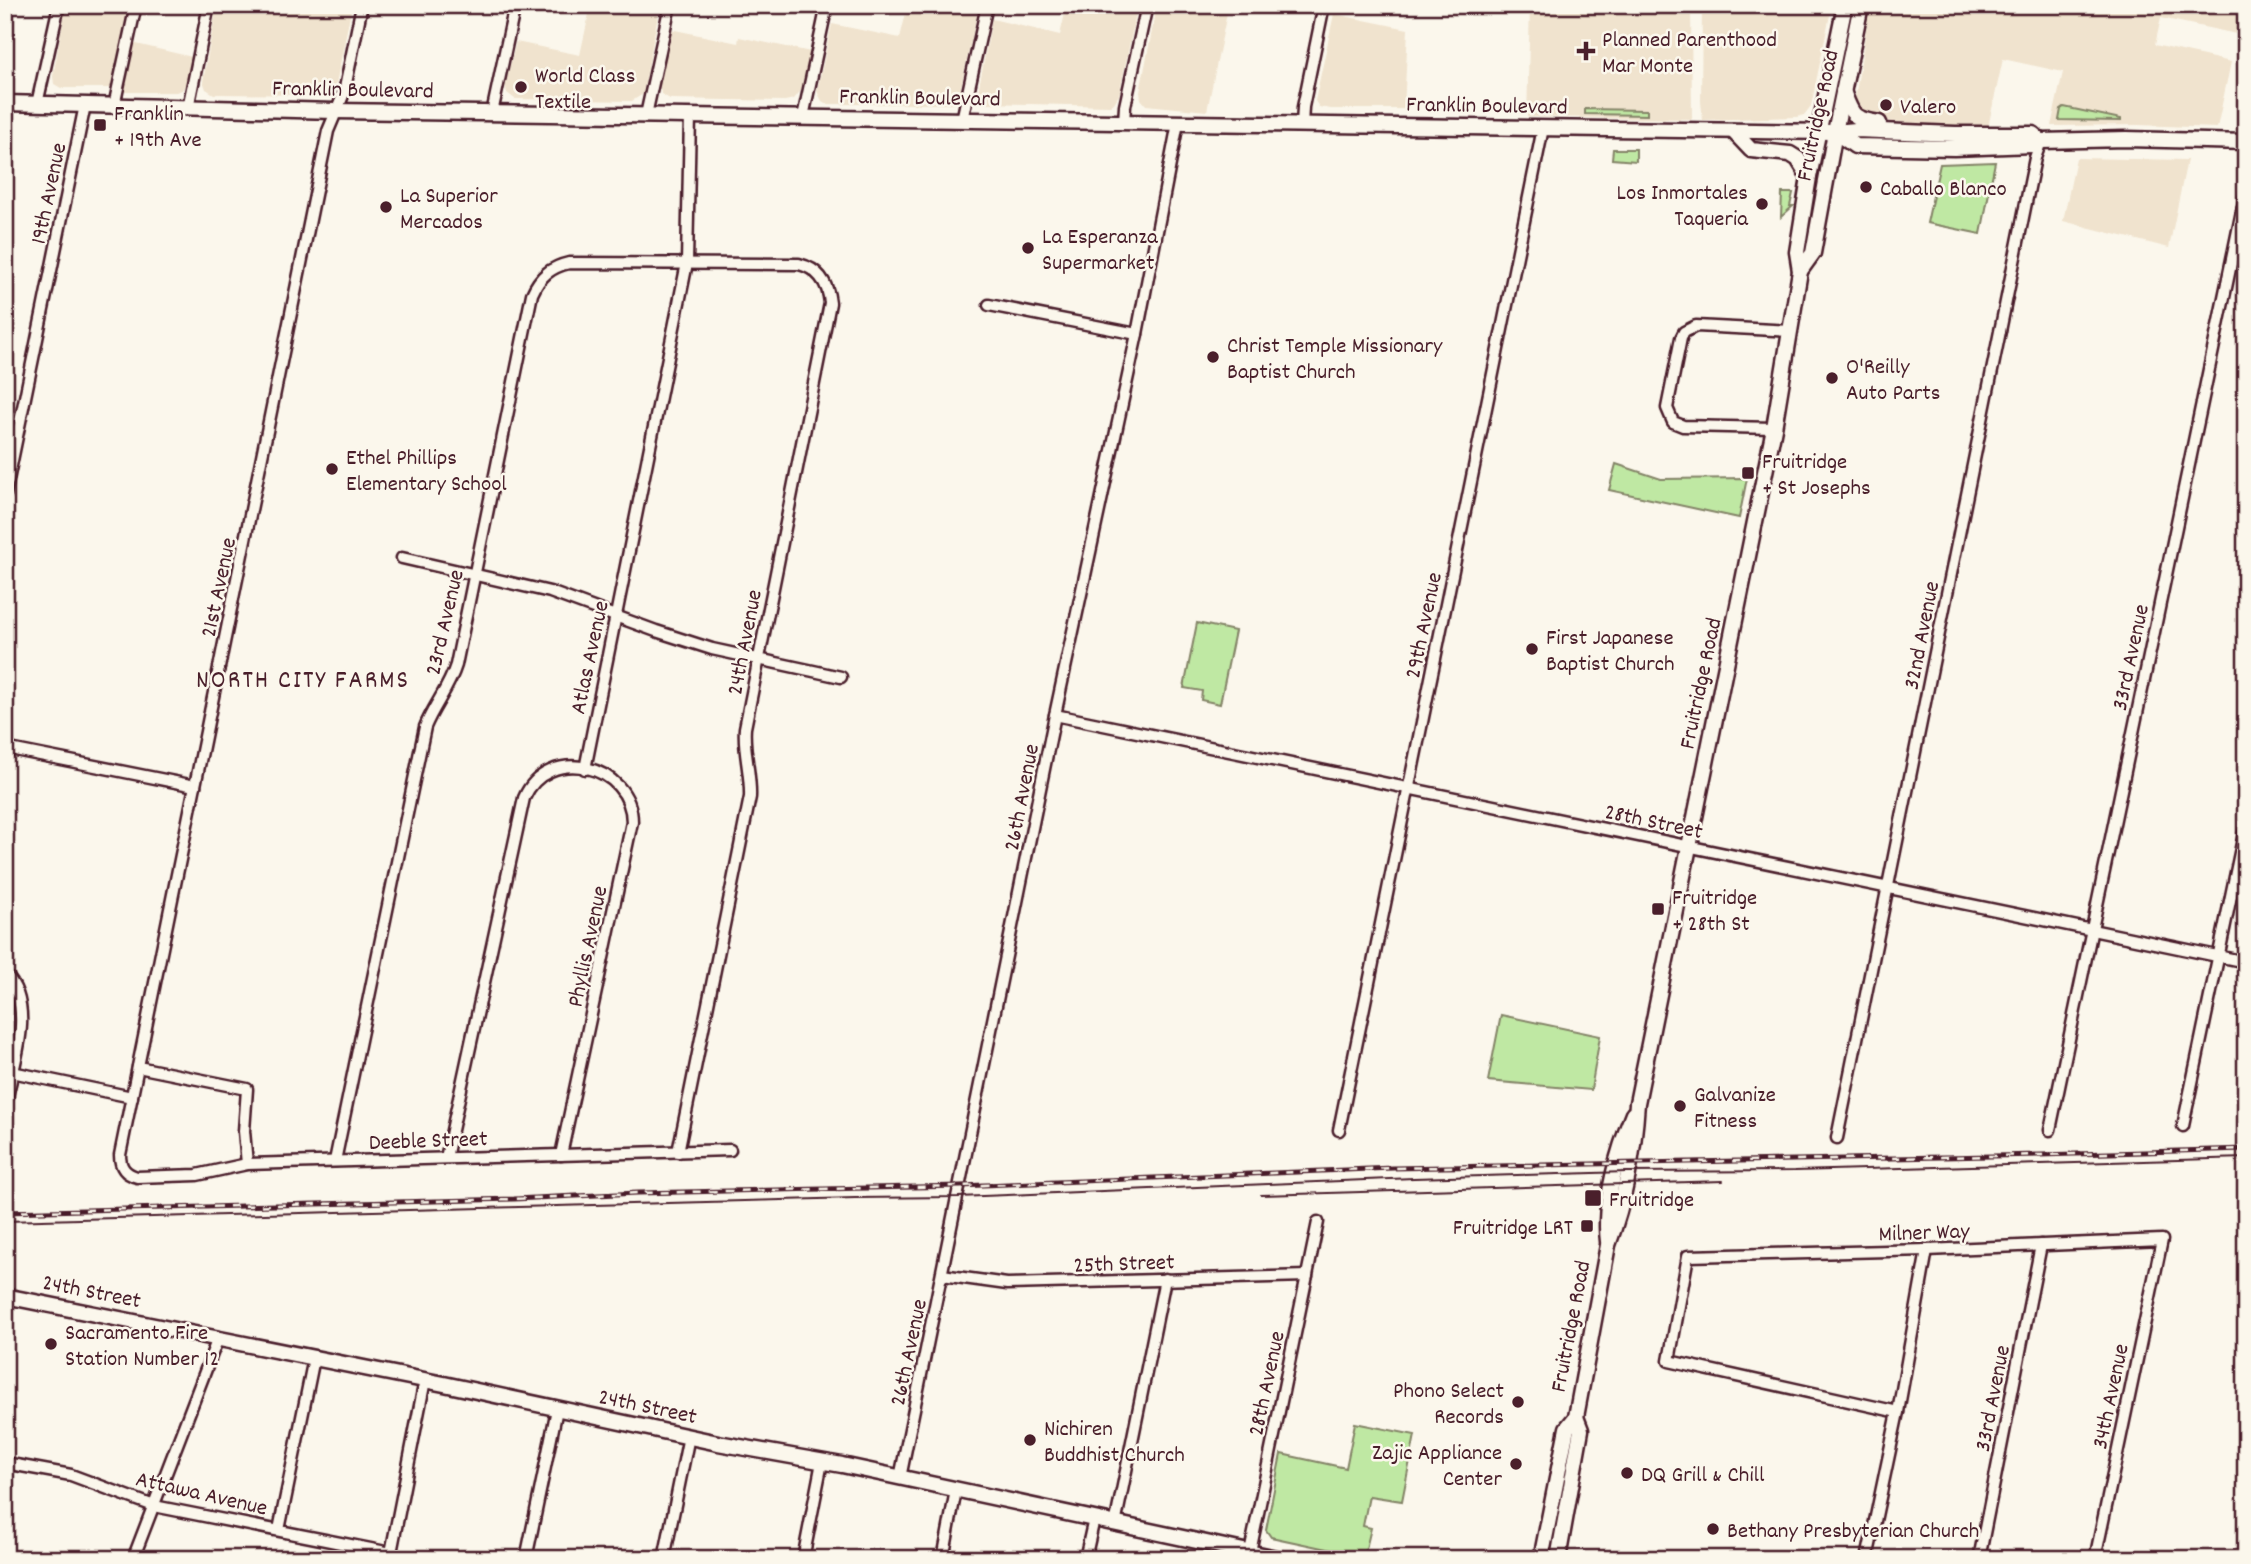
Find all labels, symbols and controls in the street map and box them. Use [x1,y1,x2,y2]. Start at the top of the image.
place label: Planned Parenthood Mar Monte [1602,25,1777,84]
marker: Planned Parenthood Mar Monte [1576,41,1596,61]
street label: Fruitridge Road [1789,47,1849,184]
place label: World Class Textile [535,61,636,120]
street label: Franklin Boulevard [272,74,434,109]
marker: World Class Textile [513,79,529,95]
street label: Franklin Boulevard [839,82,1001,117]
street label: Franklin Boulevard [1406,90,1568,125]
place label: Valero [1900,92,1956,125]
marker: Valero [1878,97,1894,113]
place label: Franklin + 19th Ave [114,99,202,158]
marker: Franklin + 19th Ave [92,117,108,133]
street label: 19th Avenue [24,140,77,247]
place label: Caballo Blanco [1880,174,2007,207]
place label: Los Inmortales Taqueria [1617,178,1749,237]
marker: Caballo Blanco [1858,179,1874,195]
place label: La Superior Mercados [400,181,498,240]
marker: Los Inmortales Taqueria [1754,196,1770,212]
marker: La Superior Mercados [378,199,394,215]
place label: La Esperanza Supermarket [1042,222,1159,281]
marker: La Esperanza Supermarket [1020,240,1036,256]
place label: Christ Temple Missionary Baptist Church [1227,331,1443,390]
marker: Christ Temple Missionary Baptist Church [1205,349,1221,365]
place label: O'Reilly Auto Parts [1846,352,1940,411]
marker: O'Reilly Auto Parts [1824,370,1840,386]
place label: Ethel Phillips Elementary School [346,443,507,502]
place label: Fruitridge + St Josephs [1762,447,1871,506]
marker: Ethel Phillips Elementary School [324,461,340,477]
marker: Fruitridge + St Josephs [1740,465,1756,481]
street label: 21st Avenue [194,535,247,641]
street label: 23rd Avenue [418,567,475,679]
street label: 29th Avenue [1398,570,1453,682]
street label: 32nd Avenue [1897,579,1950,693]
street label: 24th Avenue [720,587,773,698]
street label: Atlas Avenue [563,598,620,717]
street label: 33rd Avenue [2105,602,2160,714]
street label: Fruitridge Road [1672,615,1732,752]
place label: First Japanese Baptist Church [1546,623,1675,682]
marker: First Japanese Baptist Church [1524,641,1540,657]
district label: NORTH CITY FARMS [196,663,410,700]
street label: 26th Avenue [997,741,1050,854]
street label: 28th Street [1601,797,1705,850]
street label: Phyllis Avenue [560,883,618,1010]
place label: Fruitridge + 28th St [1672,883,1757,942]
marker: Fruitridge + 28th St [1650,901,1666,917]
place label: Galvanize Fitness [1694,1080,1776,1139]
marker: Galvanize Fitness [1672,1098,1688,1114]
street label: Deeble Street [368,1124,488,1161]
place label: Fruitridge [1609,1185,1694,1218]
marker: Fruitridge [1583,1188,1603,1208]
place label: Fruitridge LRT [1453,1213,1573,1246]
street label: Milner Way [1878,1216,1971,1253]
marker: Fruitridge LRT [1579,1218,1595,1234]
street label: 25th Street [1073,1247,1175,1284]
street label: Fruitridge Road [1544,1258,1601,1395]
street label: 24th Street [39,1268,143,1319]
street label: 26th Avenue [883,1296,938,1409]
place label: Sacramento Fire Station Number 12 [65,1318,219,1377]
street label: 28th Avenue [1241,1328,1296,1439]
marker: Sacramento Fire Station Number 12 [43,1336,59,1352]
street label: 34th Avenue [2085,1341,2140,1452]
street label: 33rd Avenue [1968,1343,2021,1455]
place label: Phono Select Records [1393,1376,1504,1435]
street label: 24th Street [595,1382,700,1435]
marker: Phono Select Records [1510,1394,1526,1410]
place label: Nichiren Buddhist Church [1044,1414,1185,1473]
marker: Nichiren Buddhist Church [1022,1432,1038,1448]
place label: Zajic Appliance Center [1372,1438,1502,1497]
marker: Zajic Appliance Center [1508,1456,1524,1472]
place label: DQ Grill & Chill [1641,1460,1765,1493]
street label: Attawa Avenue [132,1464,270,1527]
marker: DQ Grill & Chill [1619,1465,1635,1481]
place label: Bethany Presbyterian Church [1727,1516,1979,1549]
marker: Bethany Presbyterian Church [1705,1521,1721,1537]

